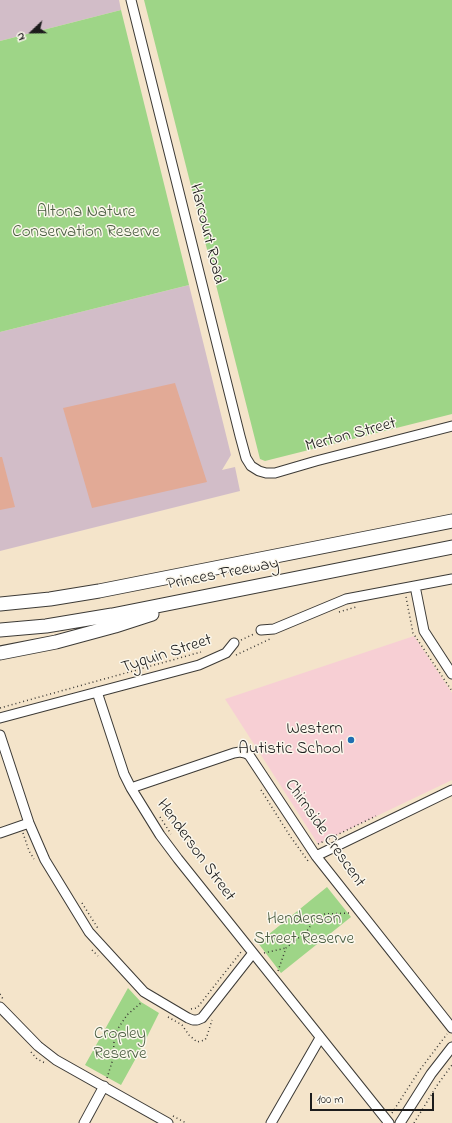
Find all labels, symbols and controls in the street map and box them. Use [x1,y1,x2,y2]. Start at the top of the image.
north arrow [12,12,52,52]
text: N [12,30,30,43]
street label: Harcourt Road [184,182,228,286]
park label: Altona Nature Conservation Reserve [12,203,160,243]
street label: Merton Street [303,414,399,458]
street label: Princes Freeway [165,554,281,596]
street label: Tyquin Street [119,631,215,679]
place label: Western Autistic School [238,720,343,760]
marker: Western Autistic School [346,735,356,745]
street label: Chirnside Crescent [279,776,369,892]
street label: Henderson Street [151,796,239,906]
park label: Henderson Street Reserve [254,910,354,950]
park label: Cropley Reserve [93,1025,147,1065]
scale bar [312,1085,436,1111]
text: 100 m [317,1091,344,1109]

